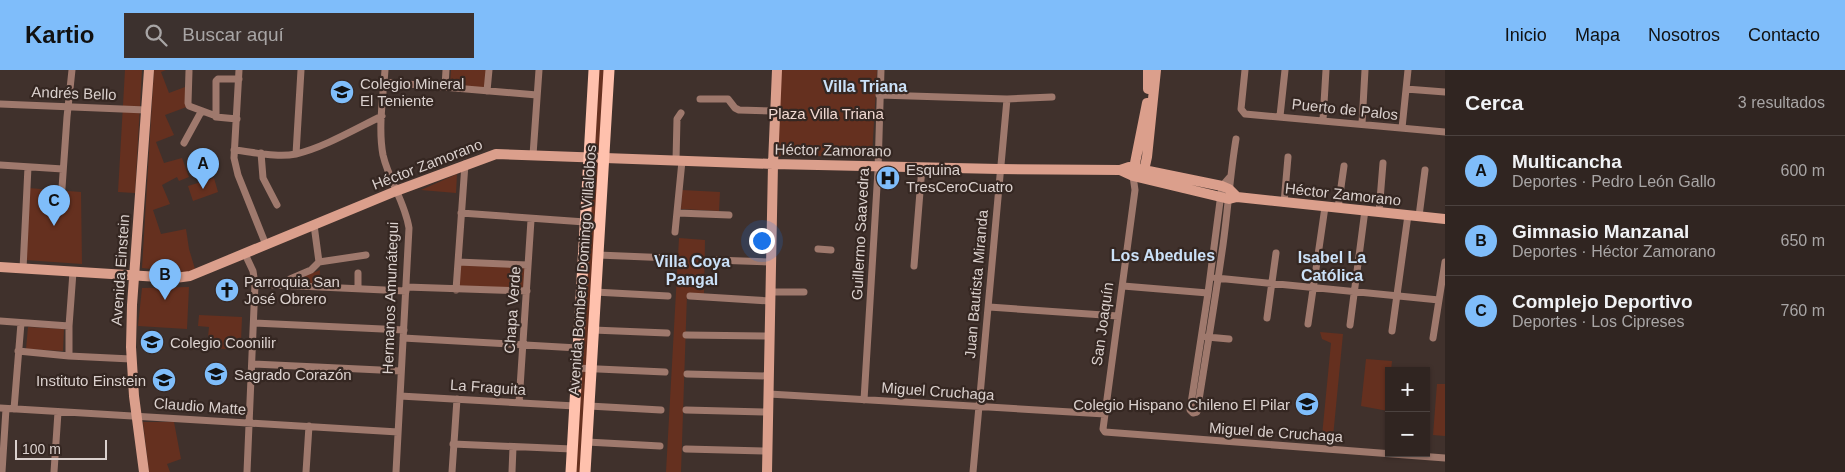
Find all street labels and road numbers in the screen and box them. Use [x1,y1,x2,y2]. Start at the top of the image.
street label: Andrés Bello [31,83,117,103]
street label: Puerto de Palos [1291,95,1399,123]
street label: Héctor Zamorano [369,135,485,193]
street label: Héctor Zamorano [775,140,891,160]
street label: Avenida Bombero Domingo Villalobos [565,144,599,396]
street label: Guillermo Saavedra [848,167,872,301]
street label: Héctor Zamorano [1284,179,1402,209]
street label: Juan Bautista Miranda [961,208,991,359]
street label: Avenida Einstein [108,214,132,326]
street label: Hermanos Amunátegui [379,221,401,375]
street label: Chapa Verde [500,266,524,354]
street label: San Joaquín [1088,281,1116,367]
street label: La Fraguita [450,376,527,398]
street label: Miguel Cruchaga [881,379,996,403]
street label: Claudio Matte [153,394,247,418]
street label: Miguel de Cruchaga [1208,419,1344,445]

